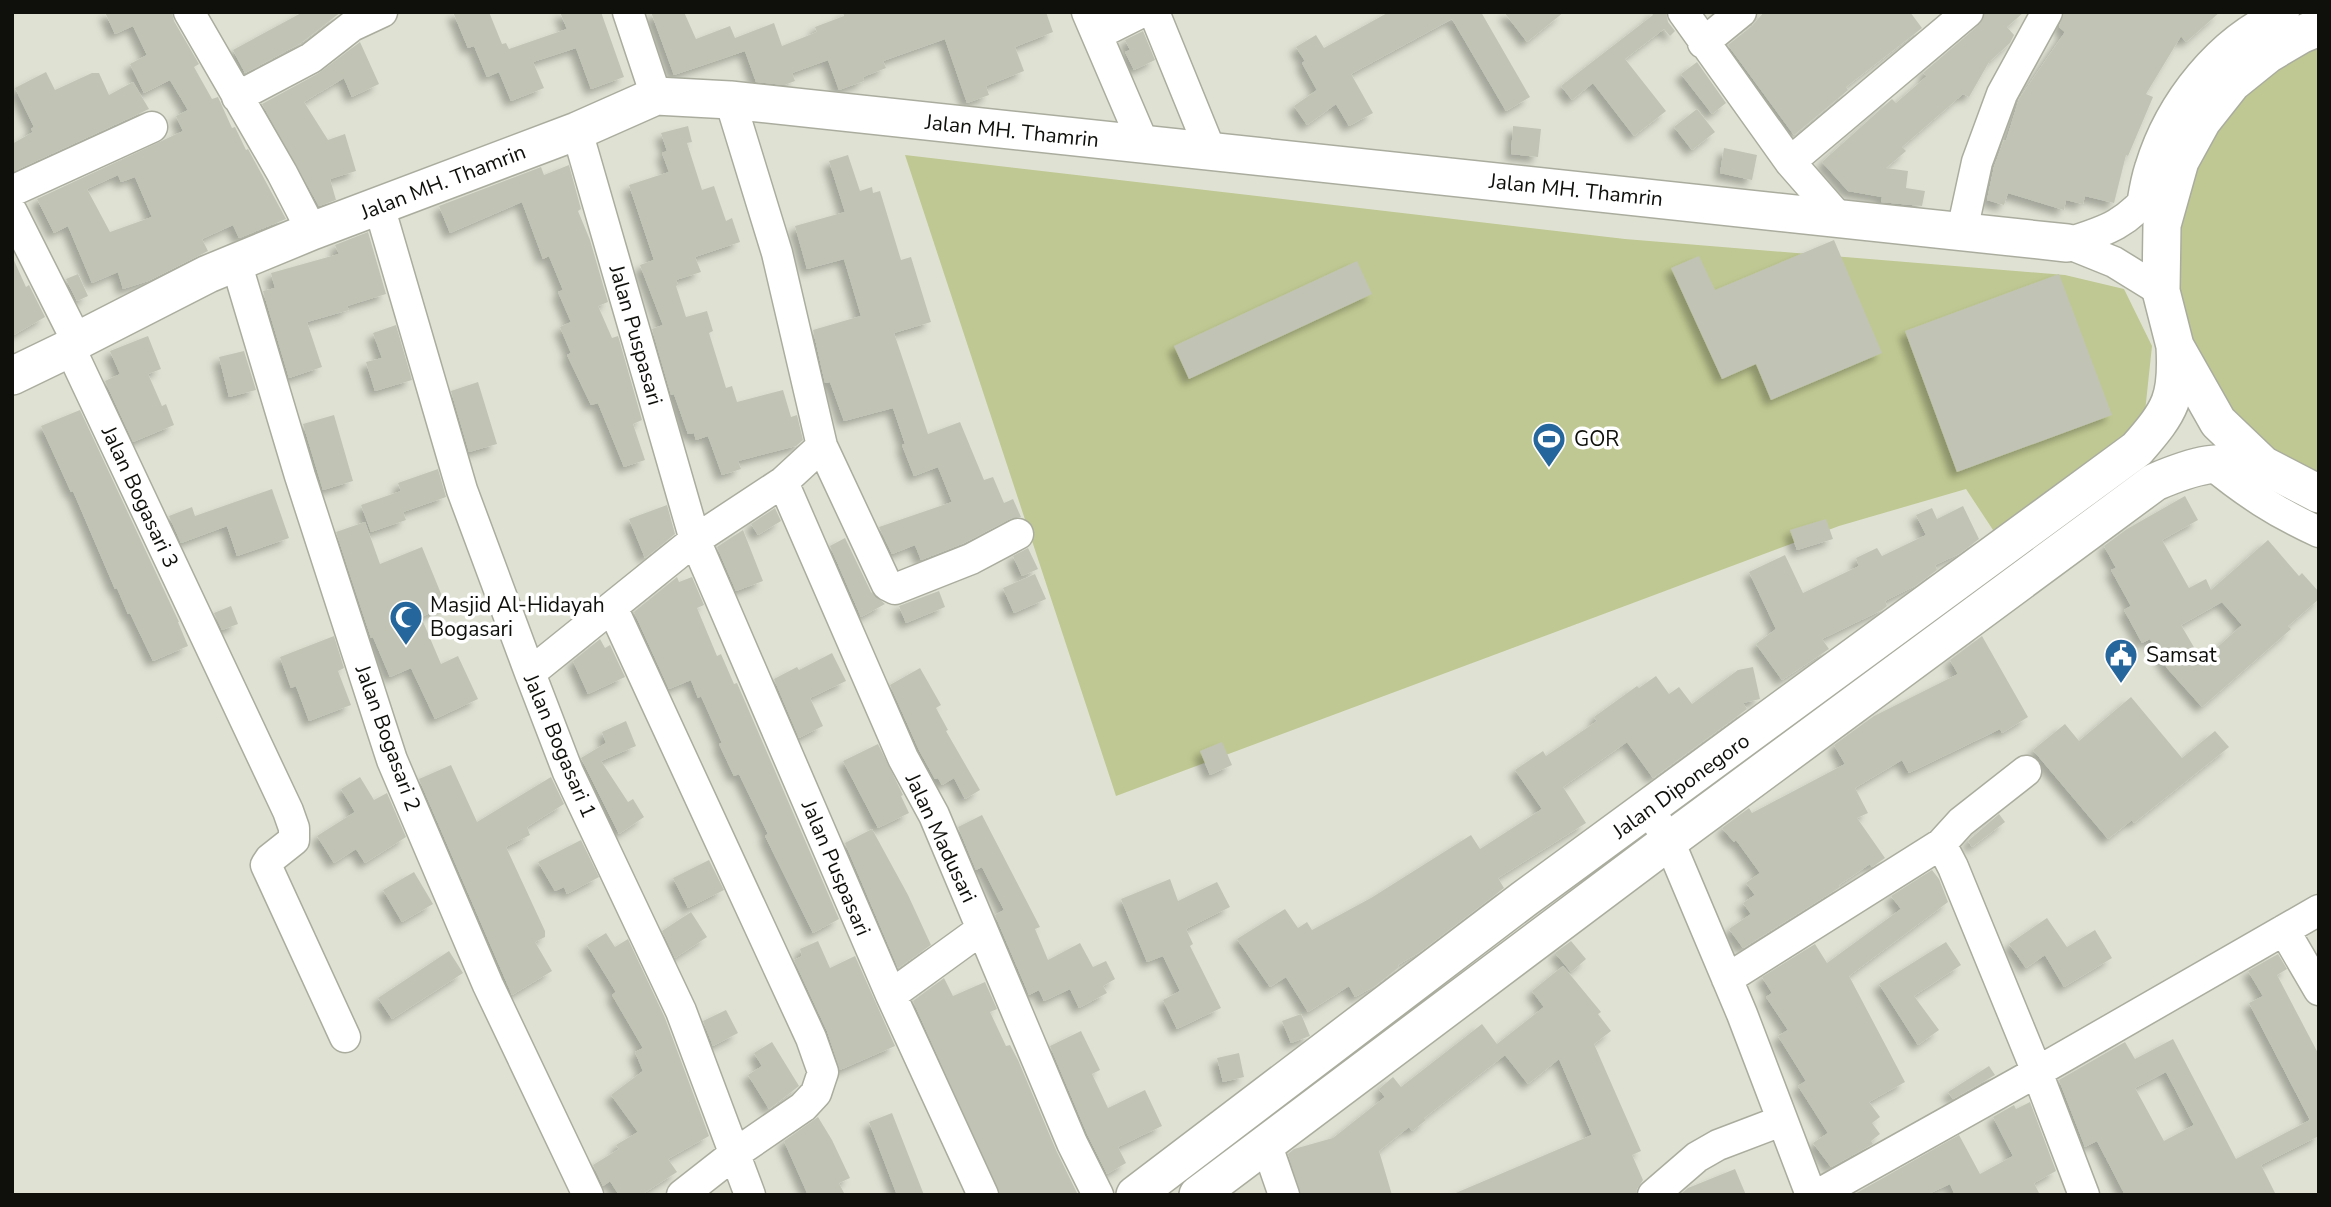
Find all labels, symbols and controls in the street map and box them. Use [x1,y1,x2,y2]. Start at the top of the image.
street label: Jalan MH. Thamrin [923,108,1100,154]
street label: Jalan MH. Thamrin [355,138,530,227]
street label: Jalan MH. Thamrin [1487,167,1664,213]
street label: Jalan Puspasari [602,261,669,408]
sports icon: GOR [1530,420,1568,469]
street label: Jalan Bogasari 3 [94,421,185,572]
place label: GOR [1574,425,1619,453]
place label: Masjid Al-Hidayah Bogasari [430,591,605,643]
mosque icon: Masjid Al-Hidayah Bogasari [387,598,425,647]
public building icon: Samsat [2102,636,2140,685]
place label: Samsat [2146,641,2217,669]
street label: Jalan Bogasari 2 [348,660,427,815]
street label: Jalan Bogasari 1 [517,669,603,822]
street label: Jalan Diponegoro [1606,727,1755,846]
street label: Jalan Madusari [898,768,983,907]
street label: Jalan Puspasari [794,795,877,940]

